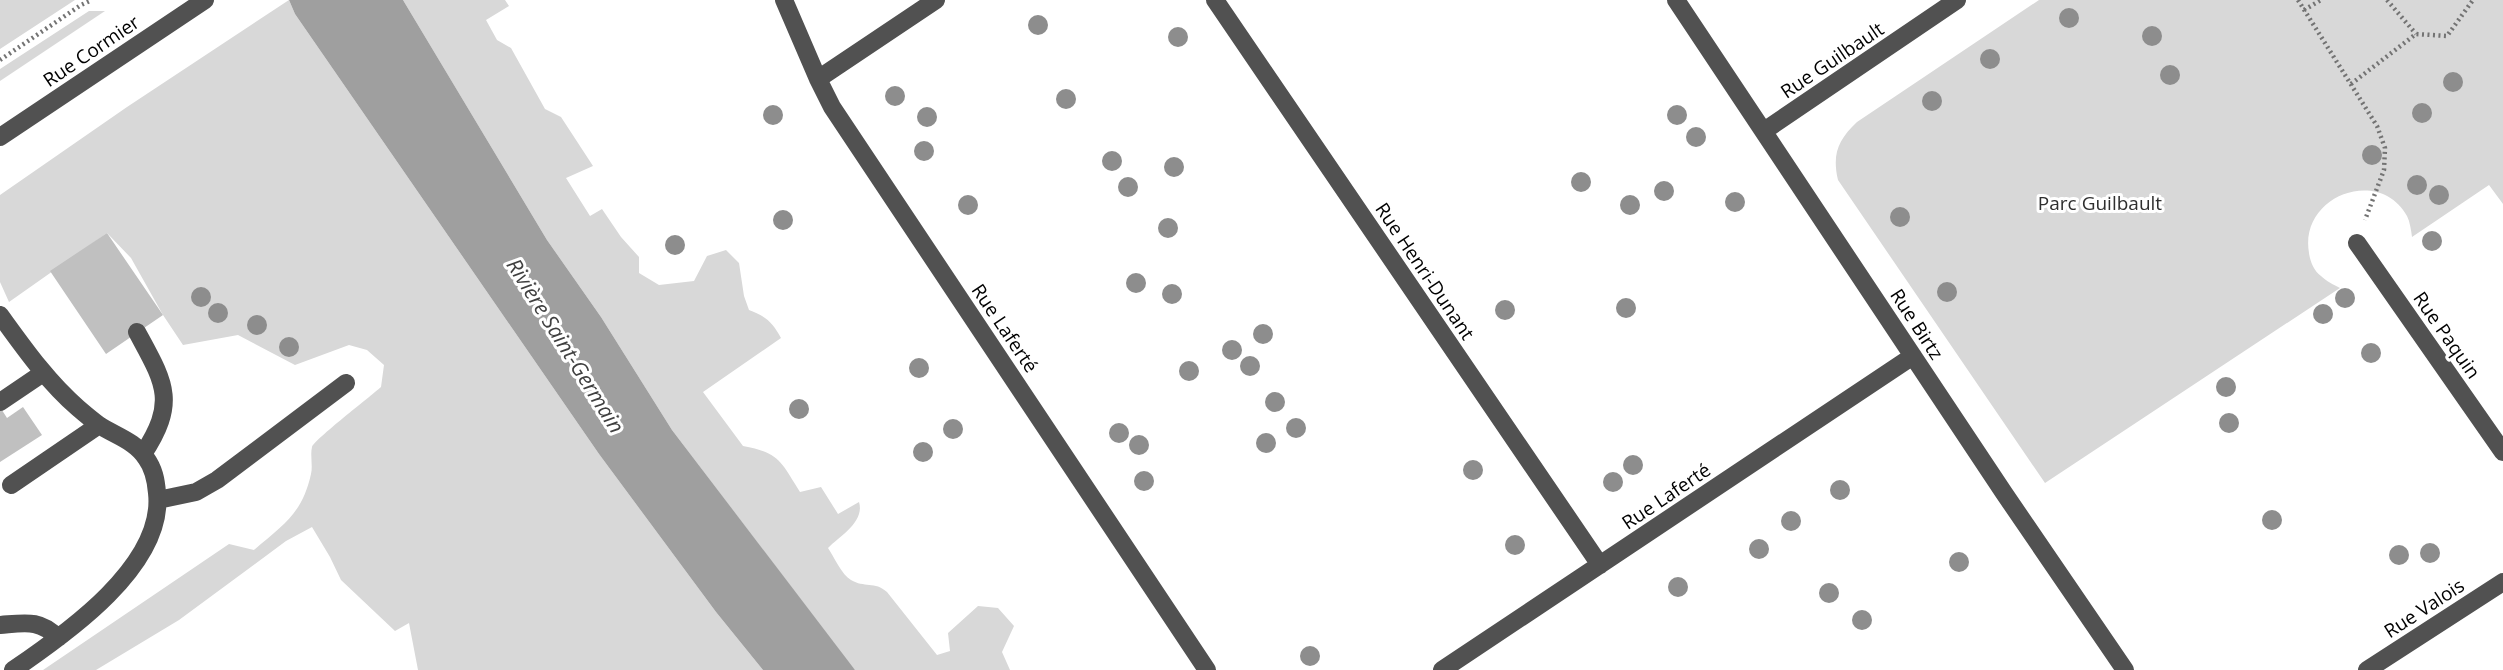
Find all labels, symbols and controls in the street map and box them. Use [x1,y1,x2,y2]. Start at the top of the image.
street label: Rue Cormier [38,9,144,93]
street label: Rue Guilbault [1775,16,1889,104]
park label: Parc Guilbault [2038,190,2162,216]
street label: Rue Henri-Dunant [1369,197,1481,345]
water label: Rivière Saint-Germain [501,253,631,438]
street label: Rue Laferté [966,279,1044,377]
street label: Rue Birtz [1884,284,1950,364]
street label: Rue Paquin [2407,286,2487,384]
street label: Rue Laferté [1617,457,1715,535]
street label: Rue Valois [2379,572,2469,644]

